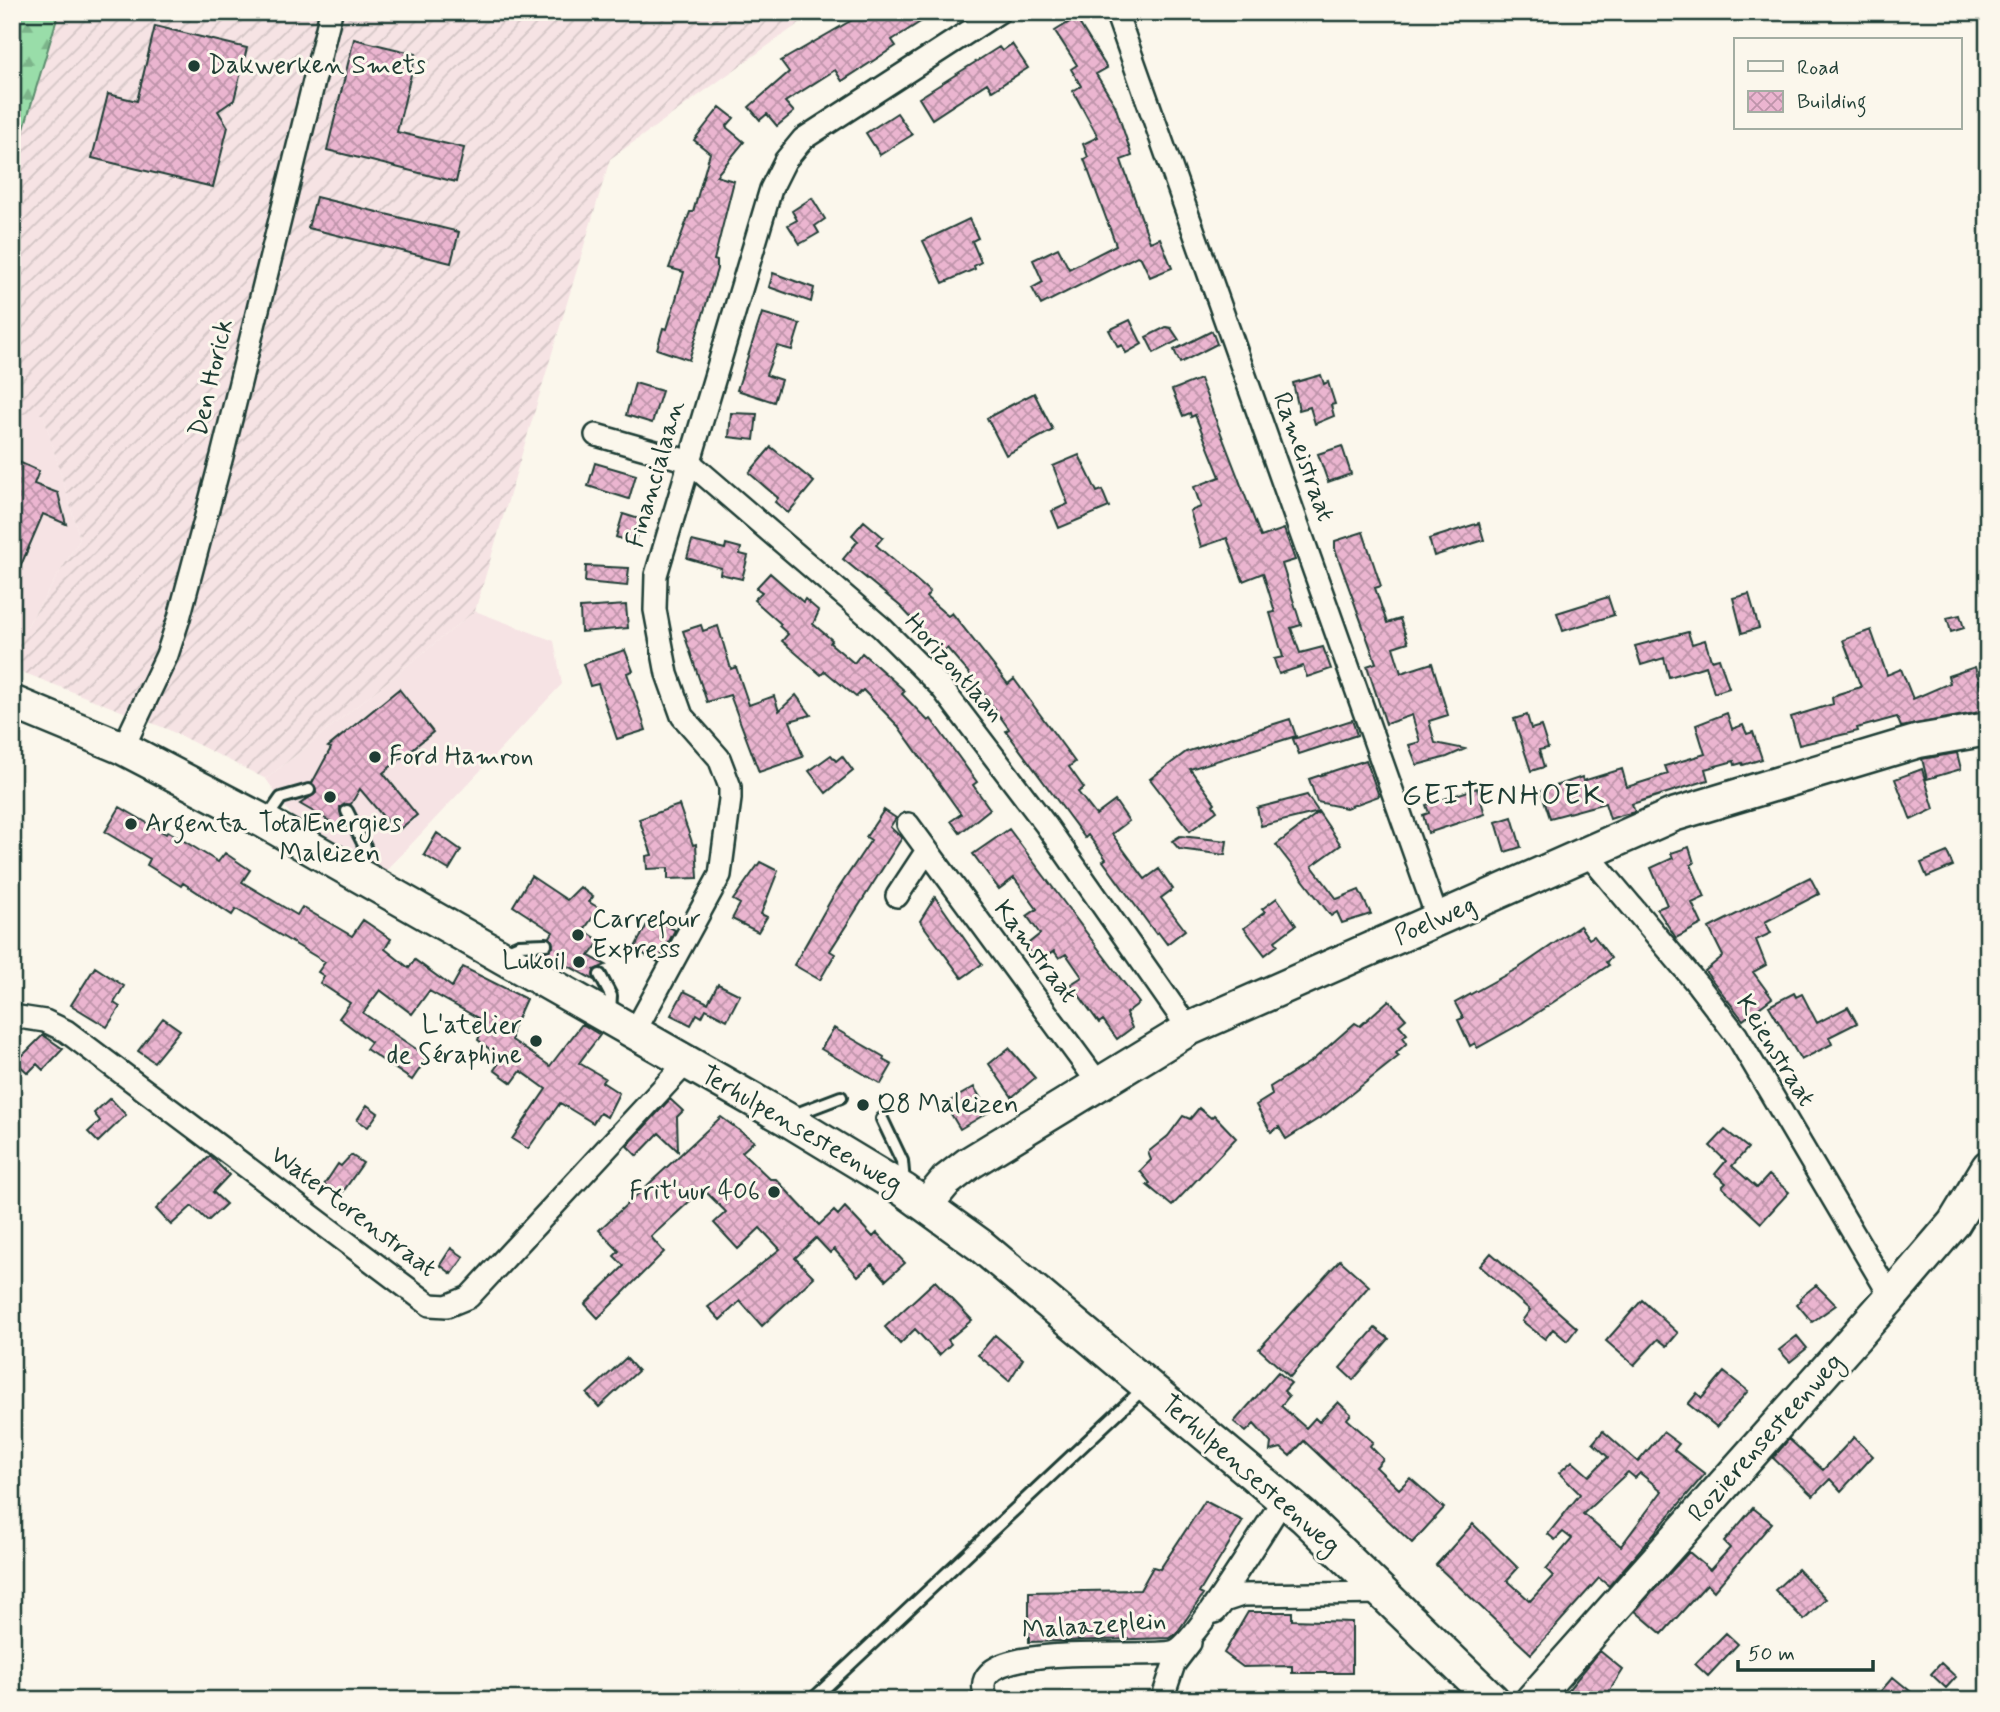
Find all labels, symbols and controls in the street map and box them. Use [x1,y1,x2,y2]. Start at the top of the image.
legend [1734,38,1962,130]
place label: Dakwerken Smets [208,49,426,83]
text: Road [1797,54,1839,82]
marker: Dakwerken Smets [186,58,202,74]
text: Building [1797,88,1867,118]
street label: Den Horick [182,316,242,440]
street label: Rameistraat [1264,388,1342,526]
street label: Financialaan [619,397,693,551]
street label: Horizontlaan [896,606,1012,730]
place label: Ford Hamron [389,740,534,774]
marker: Ford Hamron [367,749,383,765]
district label: GEITENHOEK [1402,776,1606,815]
marker: TotalEnergies Maleizen [322,789,338,805]
place label: Argenta [145,807,247,844]
place label: TotalEnergies Maleizen [258,807,402,871]
marker: Argenta [123,816,139,832]
street label: Poelweg [1389,888,1481,954]
street label: Kamstraat [985,894,1085,1010]
place label: Carrefour Express [592,903,701,967]
marker: Carrefour Express [570,927,586,943]
place label: Lukoil [502,945,565,979]
marker: Lukoil [571,954,587,970]
street label: Keienstraat [1727,989,1823,1113]
place label: L'atelier de Séraphine [387,1009,522,1073]
marker: L'atelier de Séraphine [528,1033,544,1049]
street label: Terhulpensesteenweg [693,1058,908,1203]
place label: Q8 Maleizen [877,1088,1019,1122]
marker: Q8 Maleizen [855,1097,871,1113]
street label: Watertorenstraat [263,1138,443,1286]
place label: Frit'uur 406 [629,1175,760,1209]
marker: Frit'uur 406 [766,1184,782,1200]
street label: Rozierensesteenweg [1681,1346,1853,1531]
street label: Terhulpensesteenweg [1152,1388,1347,1564]
street label: Malaazeplein [1021,1604,1167,1648]
scale bar [1738,1628,1872,1672]
text: 50 m [1748,1640,1795,1668]

